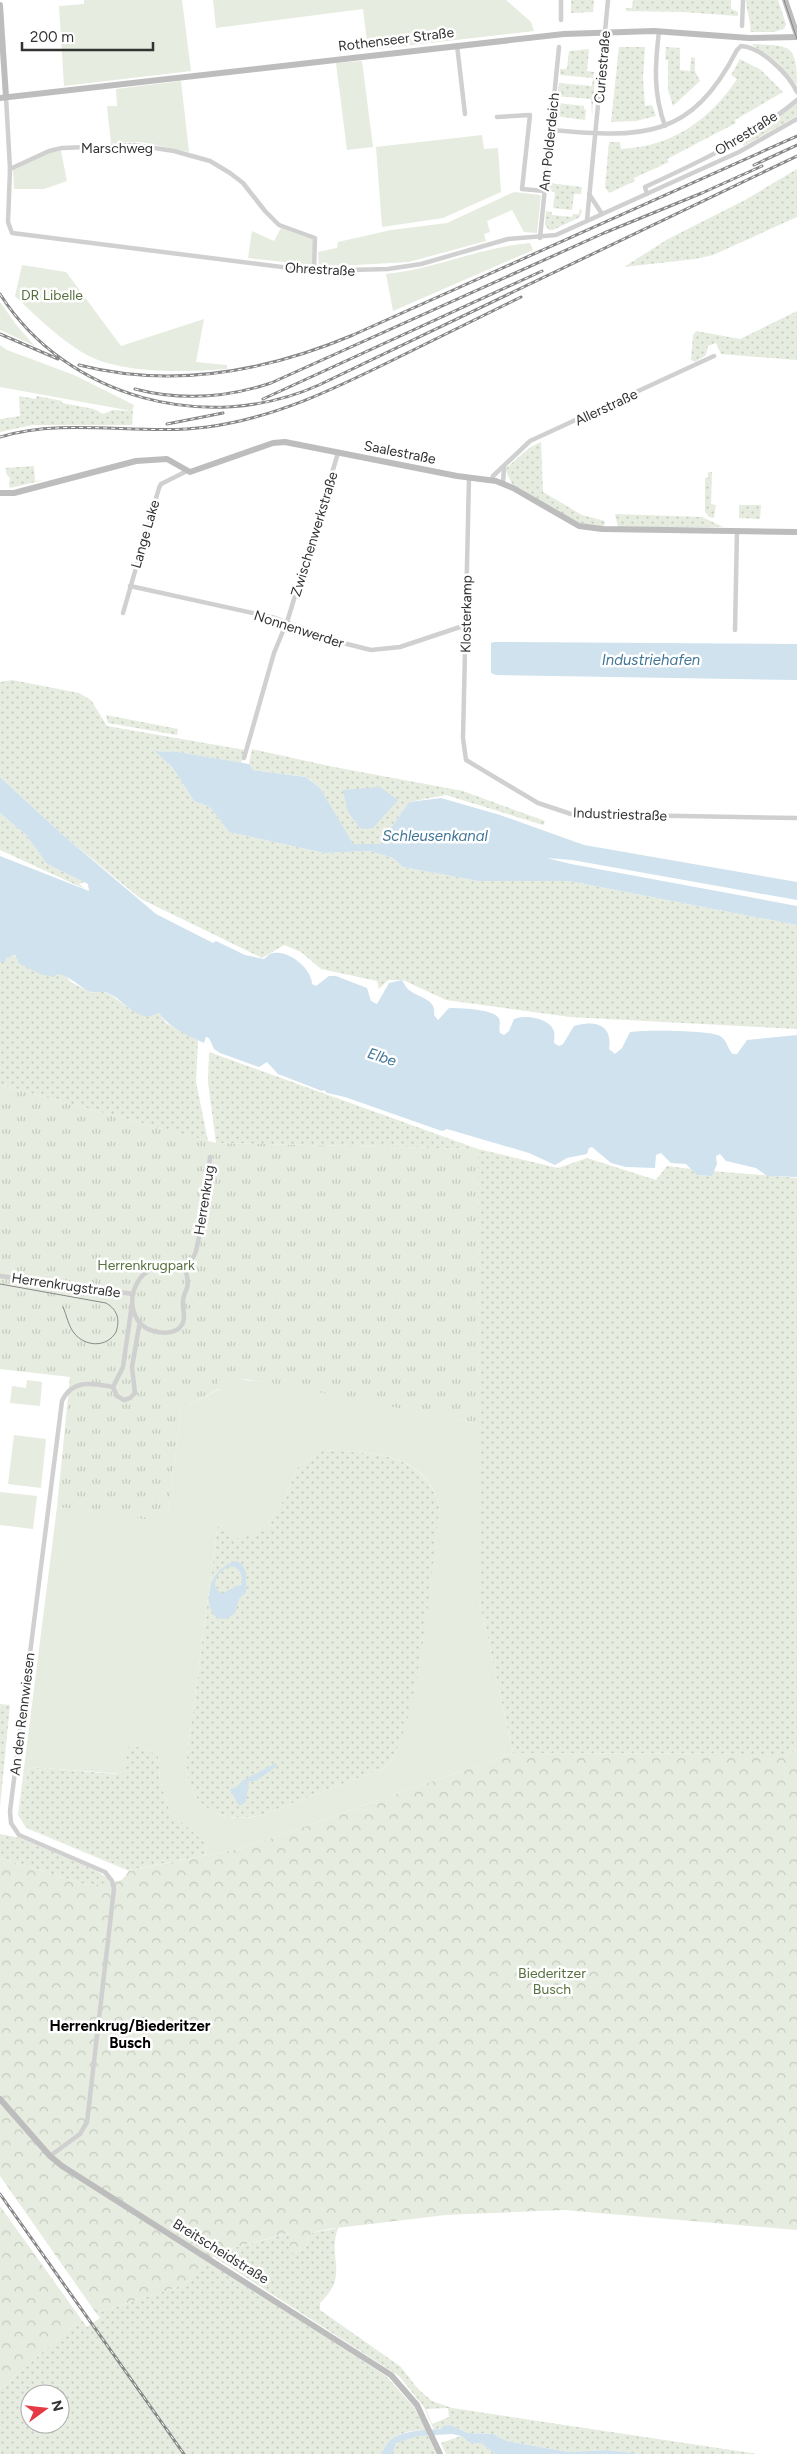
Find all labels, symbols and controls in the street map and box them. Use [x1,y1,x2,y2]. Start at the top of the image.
scale bar [22,20,154,52]
street label: Rothenseer Straße [337,24,455,55]
text: 200 m [30,28,74,46]
street label: Curiestraße [591,30,614,104]
street label: Am Polderdeich [536,92,563,192]
street label: Ohrestraße [712,107,781,159]
street label: Marschweg [81,140,153,157]
street label: Ohrestraße [284,259,356,280]
park label: DR Libelle [21,287,83,304]
street label: Allerstraße [572,385,641,429]
street label: Saalestraße [363,437,438,468]
street label: Zwischenwerkstraße [287,469,342,599]
street label: Lange Lake [128,498,163,570]
street label: Klosterkamp [457,575,476,653]
street label: Nonnenwerder [252,607,346,652]
water label: Industriehafen [602,651,700,669]
street label: Industriestraße [573,804,668,825]
water label: Schleusenkanal [382,827,489,845]
water label: Elbe [365,1044,399,1070]
street label: Herrenkrug [191,1164,218,1236]
park label: Herrenkrugpark [97,1257,195,1274]
street label: Herrenkrugstraße [10,1269,122,1302]
street label: An den Rennwiesen [7,1651,38,1776]
park label: Biederitzer Busch [518,1965,586,1998]
district label: Herrenkrug/Biederitzer Busch [50,2017,211,2052]
street label: Breitscheidstraße [170,2215,272,2288]
north arrow [20,2384,70,2434]
text: N [47,2398,67,2413]

